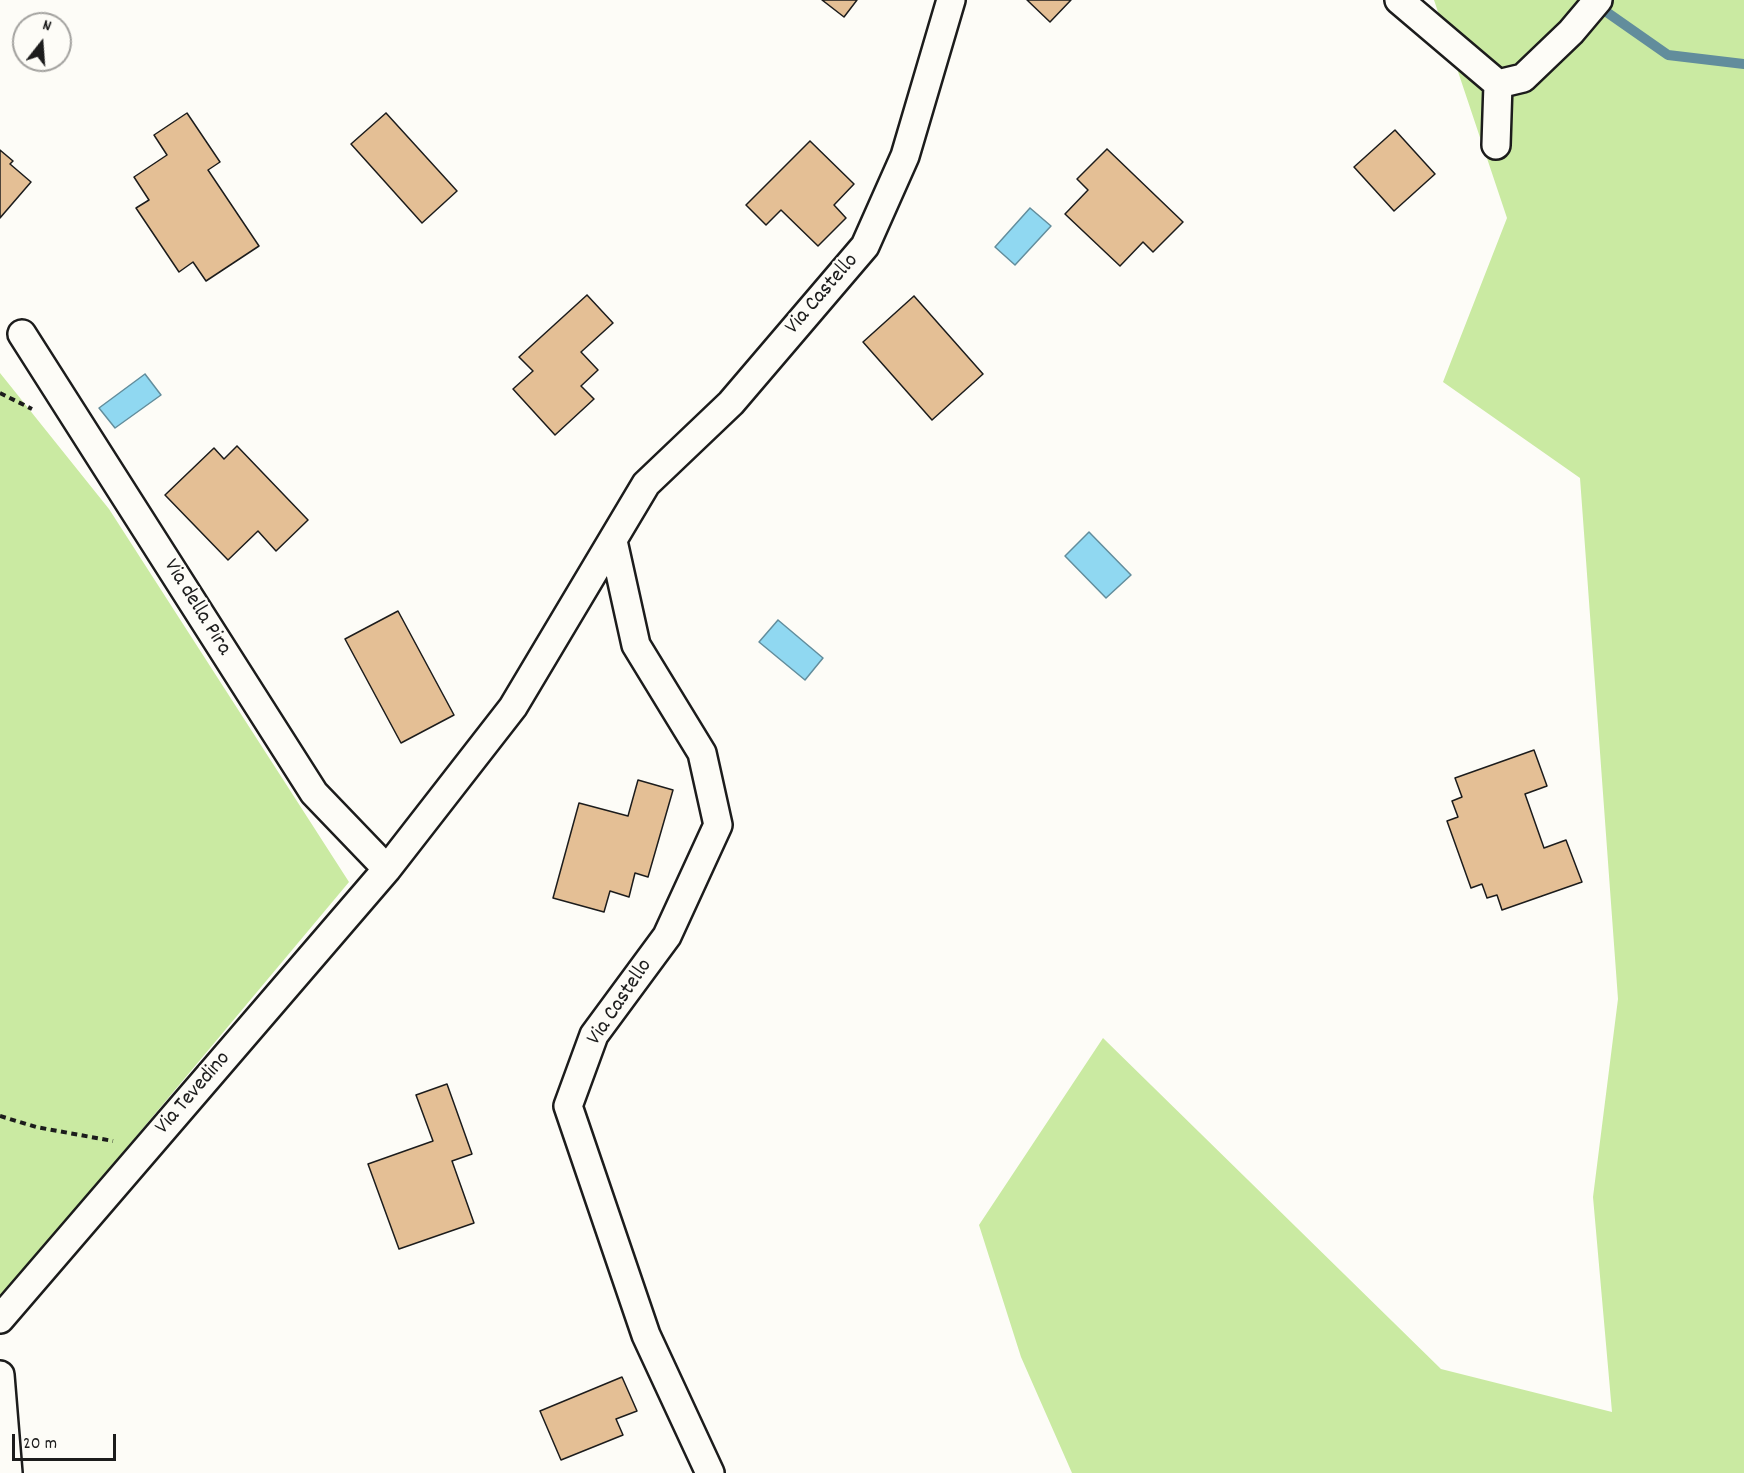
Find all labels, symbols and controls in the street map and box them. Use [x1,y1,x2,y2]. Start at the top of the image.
north arrow [12,12,72,72]
text: N [40,14,54,38]
street label: Via Castello [781,249,865,341]
street label: Via della Pira [156,555,236,661]
street label: Via Castello [583,955,659,1051]
street label: Via Tevedino [151,1047,237,1141]
scale bar [15,1422,118,1460]
text: 20 m [23,1432,57,1457]

